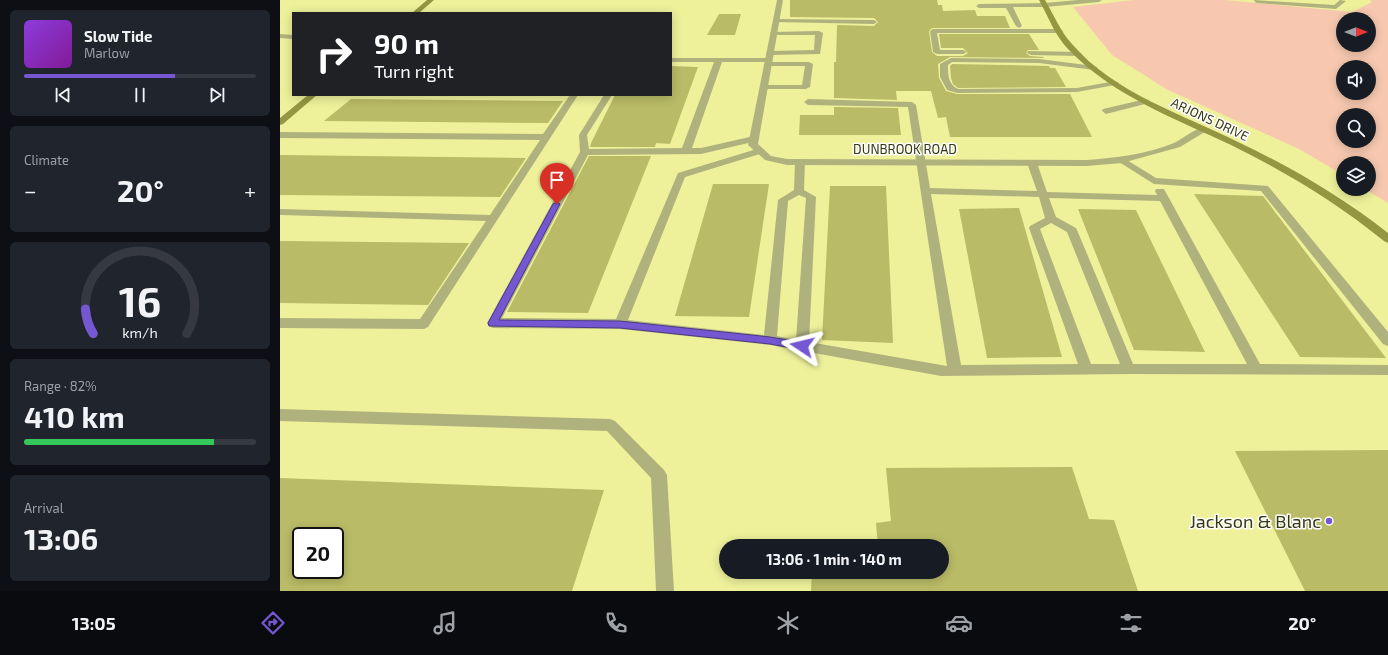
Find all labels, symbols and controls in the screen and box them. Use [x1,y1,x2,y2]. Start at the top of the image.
north arrow [1336,12,1376,52]
map controls [1336,12,1376,196]
text: 90 m [374,26,439,60]
text: Slow Tide [84,27,152,45]
icon: right [308,28,360,80]
text: Marlow [84,45,130,61]
text: Turn right [374,60,454,82]
button: sound [1336,60,1376,100]
icon: previous [52,84,74,106]
icon: pause [129,84,151,106]
icon: next [206,84,228,106]
street label: ARJONS DRIVE [1169,94,1251,144]
button: search [1336,108,1376,148]
street label: DUNBROOK ROAD [853,141,957,157]
text: Climate [24,152,69,168]
button: layers [1336,156,1376,196]
pin [540,163,574,204]
icon: arrive [546,169,568,191]
text: 20° [117,172,164,208]
text: − [24,177,37,203]
text: + [244,177,256,203]
text: 16 [119,274,161,324]
text: km/h [122,323,158,340]
position arrow [781,325,823,367]
text: Range · 82% [24,378,97,394]
text: 410 km [24,398,125,434]
text: Arrival [24,500,64,516]
place label: Jackson & Blanc [1190,510,1321,532]
marker: Jackson & Blanc [1324,516,1334,526]
text: 13:06 [24,520,98,556]
speed limit sign: 20 [292,527,344,579]
text: 13:06 · 1 min · 140 m [766,550,902,568]
icon: directions [259,609,287,637]
icon: music [431,609,459,637]
icon: phone [602,609,630,637]
icon: climate [774,609,802,637]
icon: car [945,609,973,637]
icon: filters [1117,609,1145,637]
text: 13:05 [72,612,116,634]
text: 20° [1288,612,1316,634]

